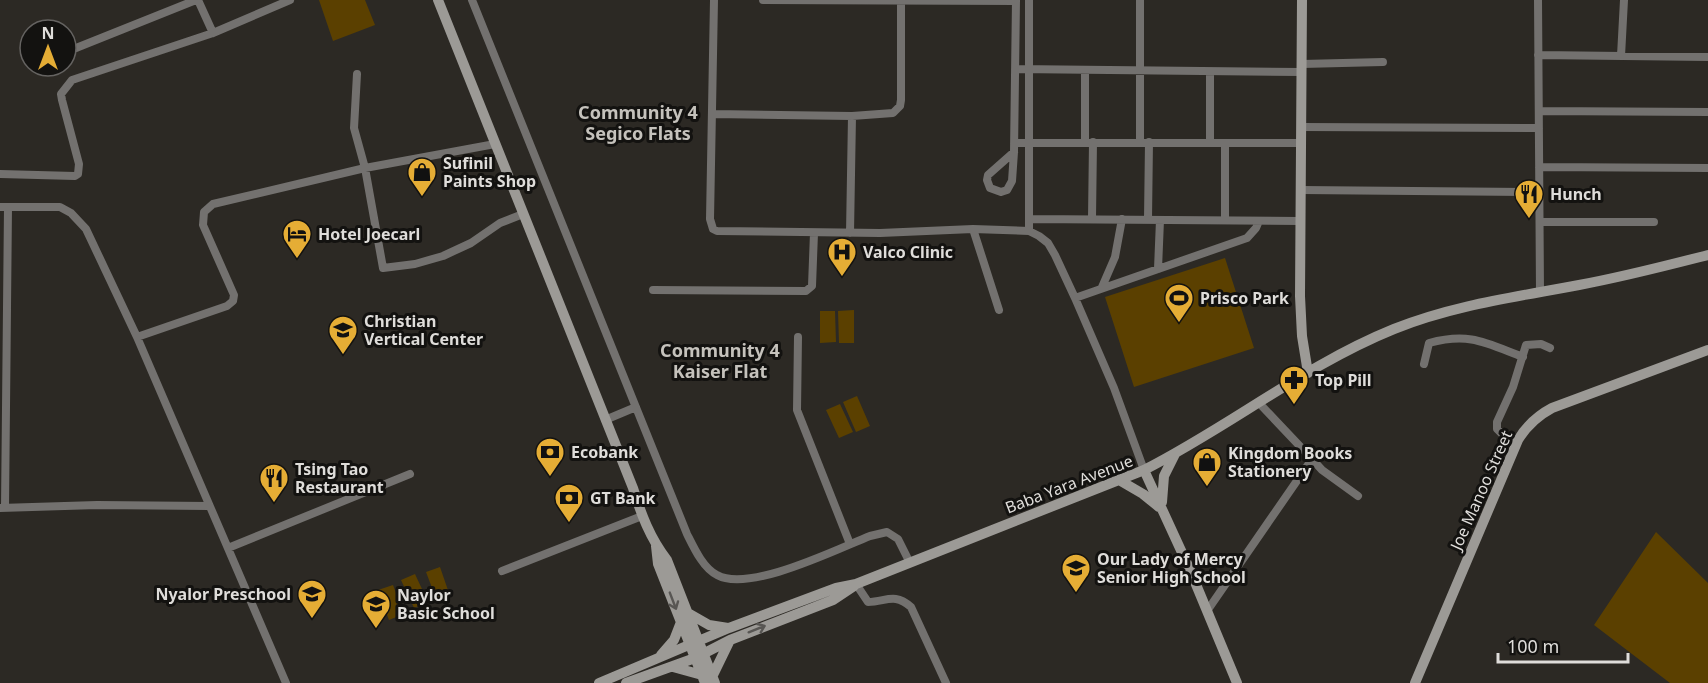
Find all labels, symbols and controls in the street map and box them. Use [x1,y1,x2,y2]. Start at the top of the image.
north arrow [18,18,78,78]
text: N [41,22,55,44]
district label: Community 4 Segico Flats [578,100,698,145]
place label: Sufinil Paints Shop [443,152,536,192]
shop icon: Sufinil Paints Shop [406,156,438,198]
restaurant icon: Hunch [1513,178,1545,220]
place label: Hunch [1550,183,1602,205]
hotel icon: Hotel Joecarl [281,218,313,260]
place label: Hotel Joecarl [318,223,420,245]
hospital icon: Valco Clinic [826,236,858,278]
place label: Valco Clinic [863,241,953,263]
sports icon: Prisco Park [1163,282,1195,324]
place label: Prisco Park [1200,287,1289,309]
place label: Christian Vertical Center [364,310,483,350]
school or university icon: Christian Vertical Center [327,314,359,356]
district label: Community 4 Kaiser Flat [660,338,780,383]
pharmacy icon: Top Pill [1278,364,1310,406]
place label: Top Pill [1315,369,1372,391]
street label: Joe Manoo Street [1444,426,1517,555]
bank icon: Ecobank [534,436,566,478]
place label: Ecobank [571,441,638,463]
place label: Kingdom Books Stationery [1228,442,1352,482]
shop icon: Kingdom Books Stationery [1191,446,1223,488]
street label: Baba Yara Avenue [1002,450,1136,518]
place label: Tsing Tao Restaurant [295,458,384,498]
restaurant icon: Tsing Tao Restaurant [258,462,290,504]
bank icon: GT Bank [553,482,585,524]
place label: GT Bank [590,487,656,509]
place label: Our Lady of Mercy Senior High School [1097,548,1246,588]
school or university icon: Our Lady of Mercy Senior High School [1060,552,1092,594]
school or university icon: Nyalor Preschool [296,578,328,620]
place label: Nyalor Preschool [155,583,291,605]
place label: Naylor Basic School [397,584,495,624]
school or university icon: Naylor Basic School [360,588,392,630]
one-way arrow [668,592,679,610]
one-way arrow [748,623,766,634]
scale bar [1498,626,1628,664]
text: 100 m [1507,634,1559,658]

